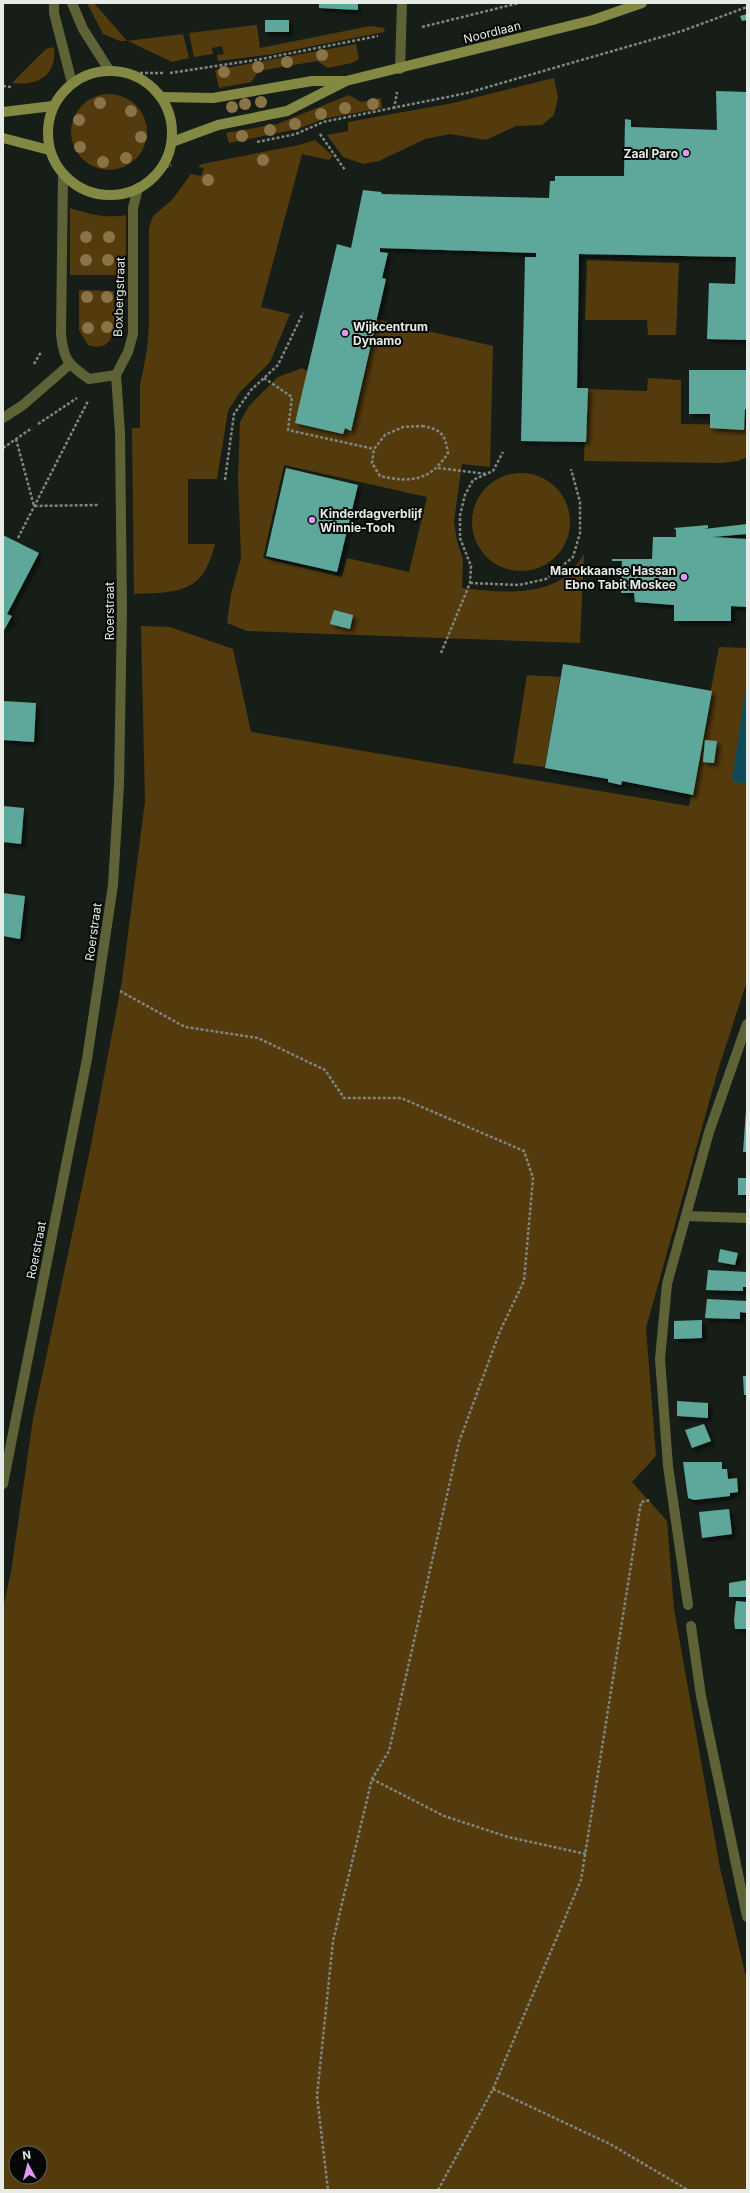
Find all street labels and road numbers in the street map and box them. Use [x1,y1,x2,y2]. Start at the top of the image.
street label: Noordlaan [462,18,522,46]
street label: Boxbergstraat [110,257,128,337]
street label: Roerstraat [102,582,117,640]
street label: Roerstraat [82,902,105,962]
street label: Roerstraat [23,1220,49,1280]

